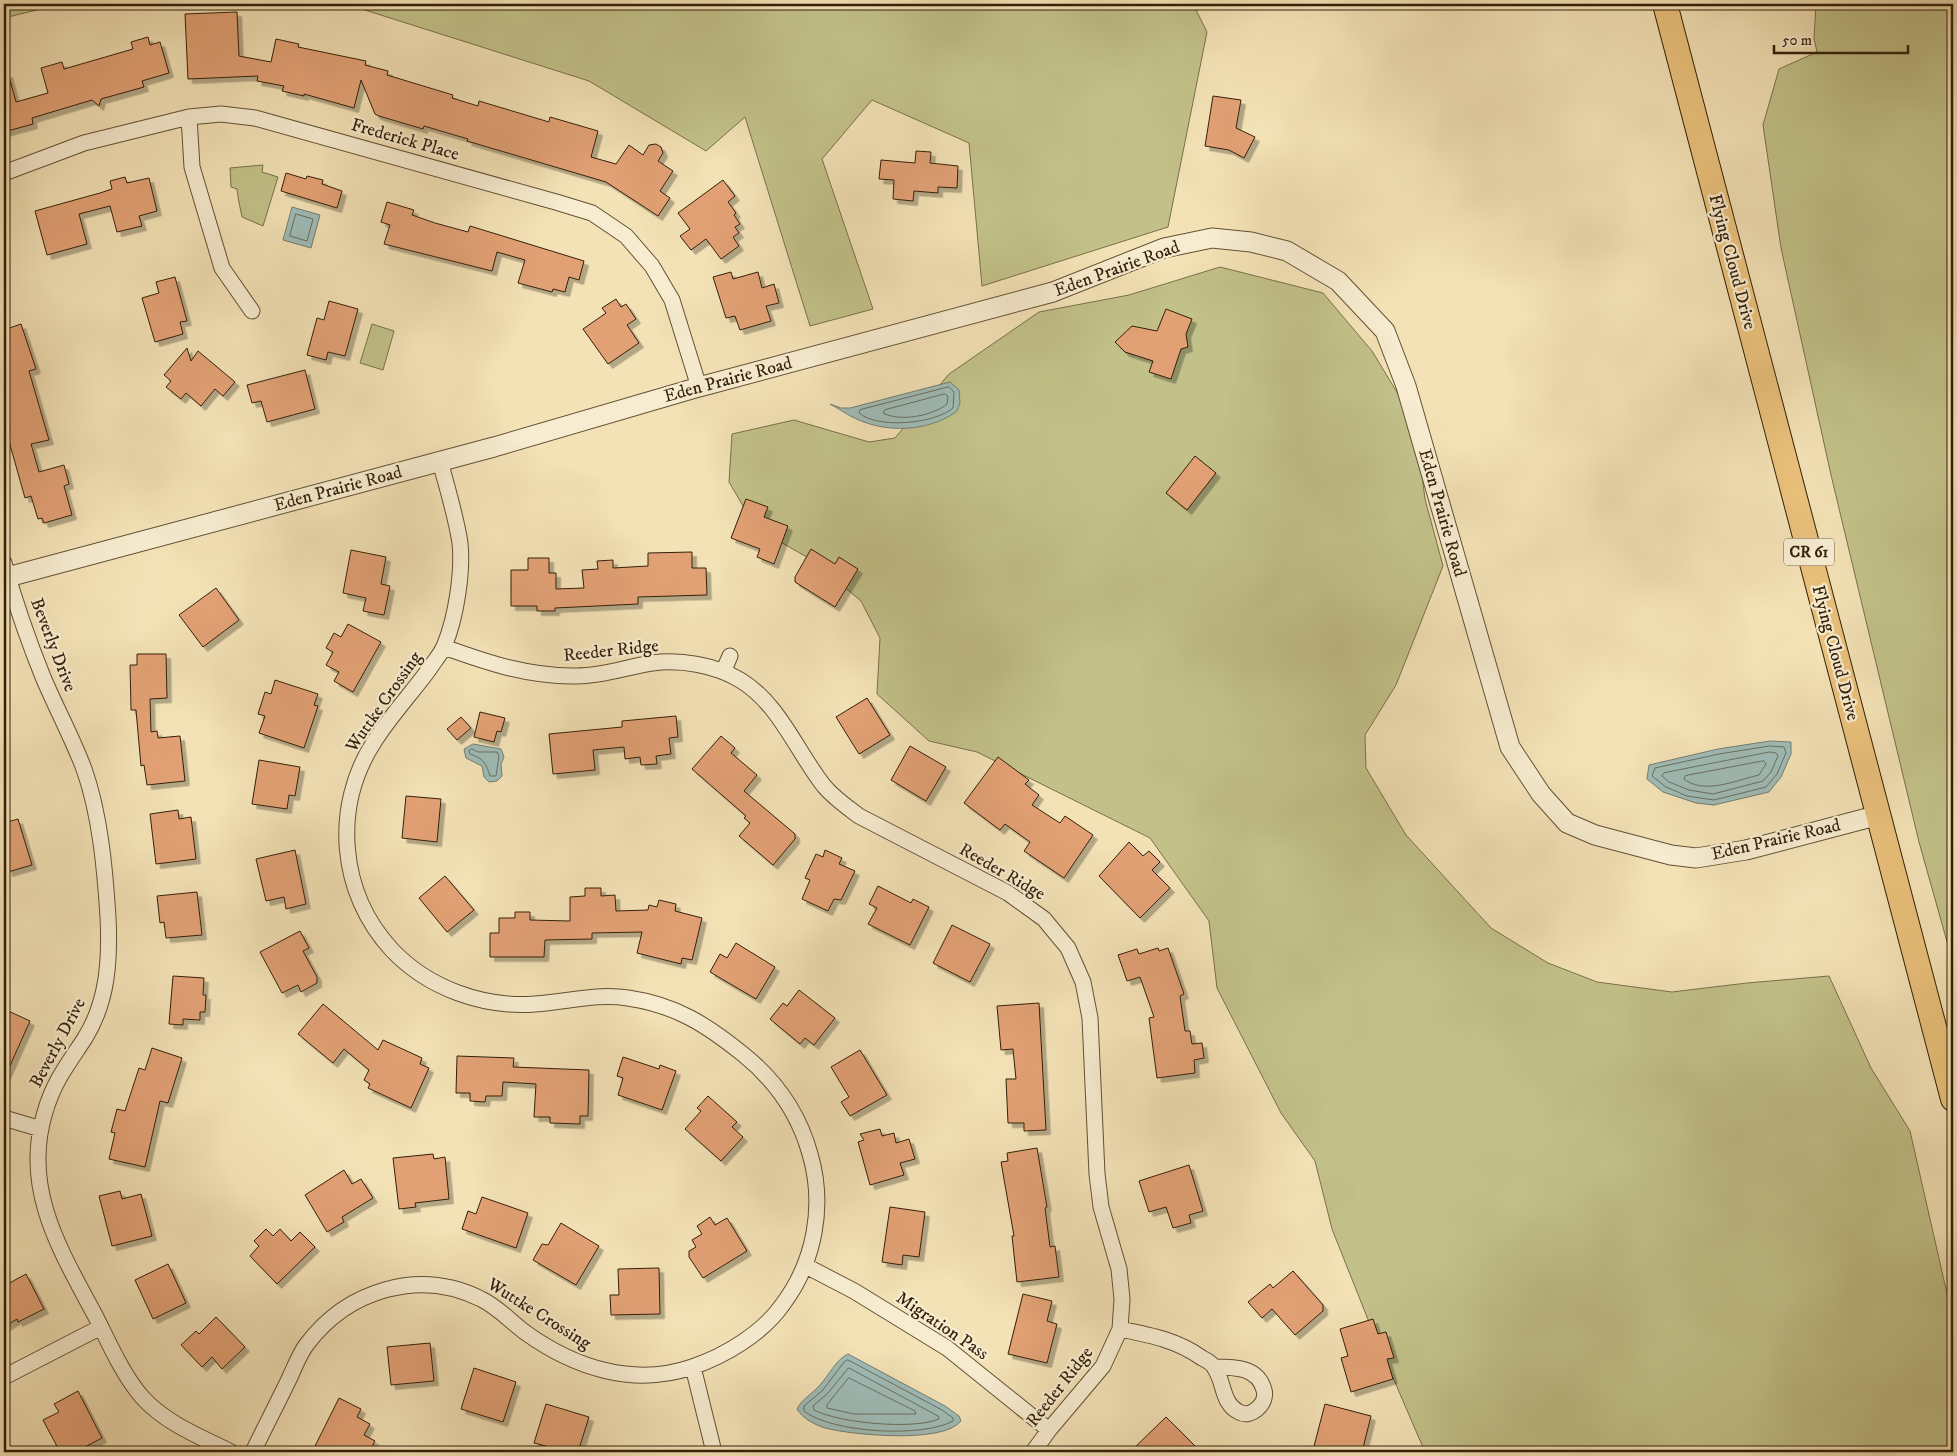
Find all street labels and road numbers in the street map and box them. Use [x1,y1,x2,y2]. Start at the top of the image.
street label: Frederick Place [349,114,461,166]
street label: Flying Cloud Drive [1703,192,1761,332]
street label: Eden Prairie Road [1051,236,1183,302]
street label: Eden Prairie Road [661,352,795,408]
street label: Eden Prairie Road [1413,447,1471,579]
street label: Eden Prairie Road [271,461,405,517]
road number: CR 61 [1784,538,1834,566]
street label: Flying Cloud Drive [1806,583,1864,723]
street label: Beverly Drive [25,595,81,695]
street label: Reeder Ridge [562,635,660,667]
street label: Wuttke Crossing [341,647,427,757]
street label: Eden Prairie Road [1709,814,1843,866]
street label: Reeder Ridge [955,839,1049,905]
street label: Beverly Drive [25,994,91,1092]
street label: Wuttke Crossing [482,1273,595,1355]
street label: Migration Pass [892,1287,992,1365]
street label: Reeder Ridge [1022,1343,1098,1431]

